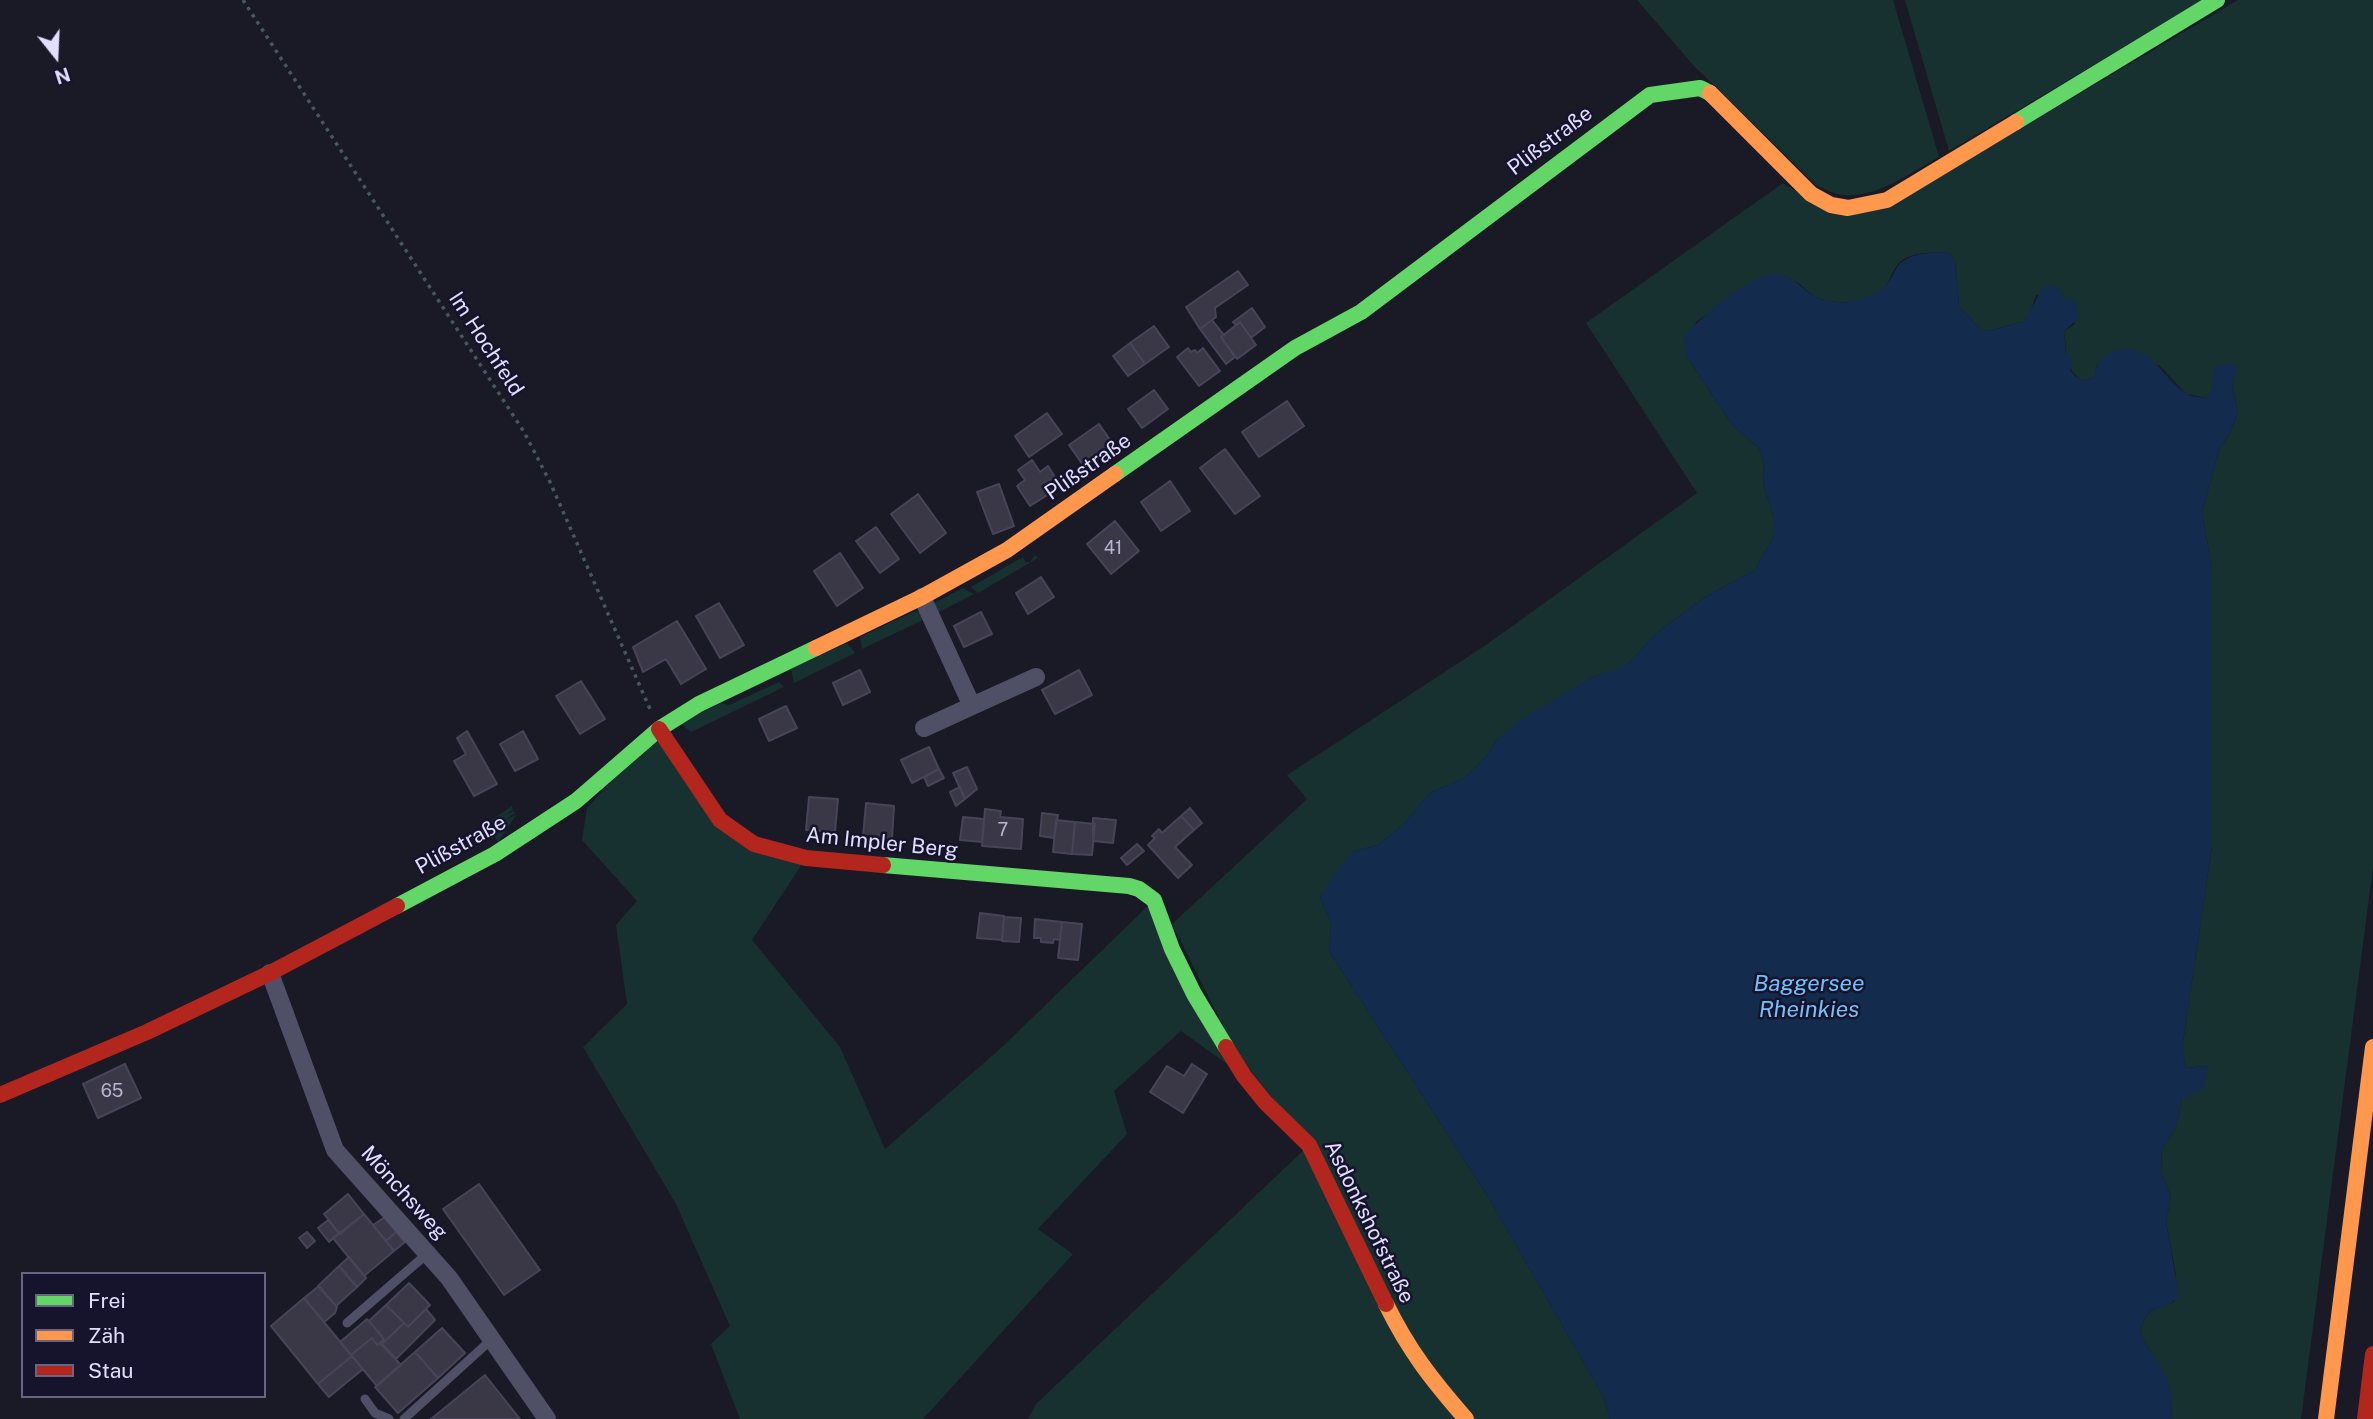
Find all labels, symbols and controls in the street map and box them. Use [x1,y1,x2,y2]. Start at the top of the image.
north arrow [21,21,91,91]
text: N [52,63,73,89]
street label: Plißstraße [1503,101,1597,181]
street label: Im Hochfeld [443,287,529,401]
street label: Plißstraße [1040,428,1136,506]
house number: 41 [1104,537,1122,559]
street label: Plißstraße [411,810,511,880]
house number: 7 [998,819,1008,841]
street label: Am Impler Berg [805,822,959,864]
water label: Baggersee Rheinkies [1753,970,1865,1024]
house number: 65 [101,1080,123,1102]
street label: Asdonkshofstraße [1319,1137,1419,1307]
street label: Mönchsweg [355,1141,453,1245]
legend [21,1272,266,1398]
text: Frei [88,1288,126,1313]
text: Zäh [88,1323,125,1348]
text: Stau [88,1358,134,1383]

